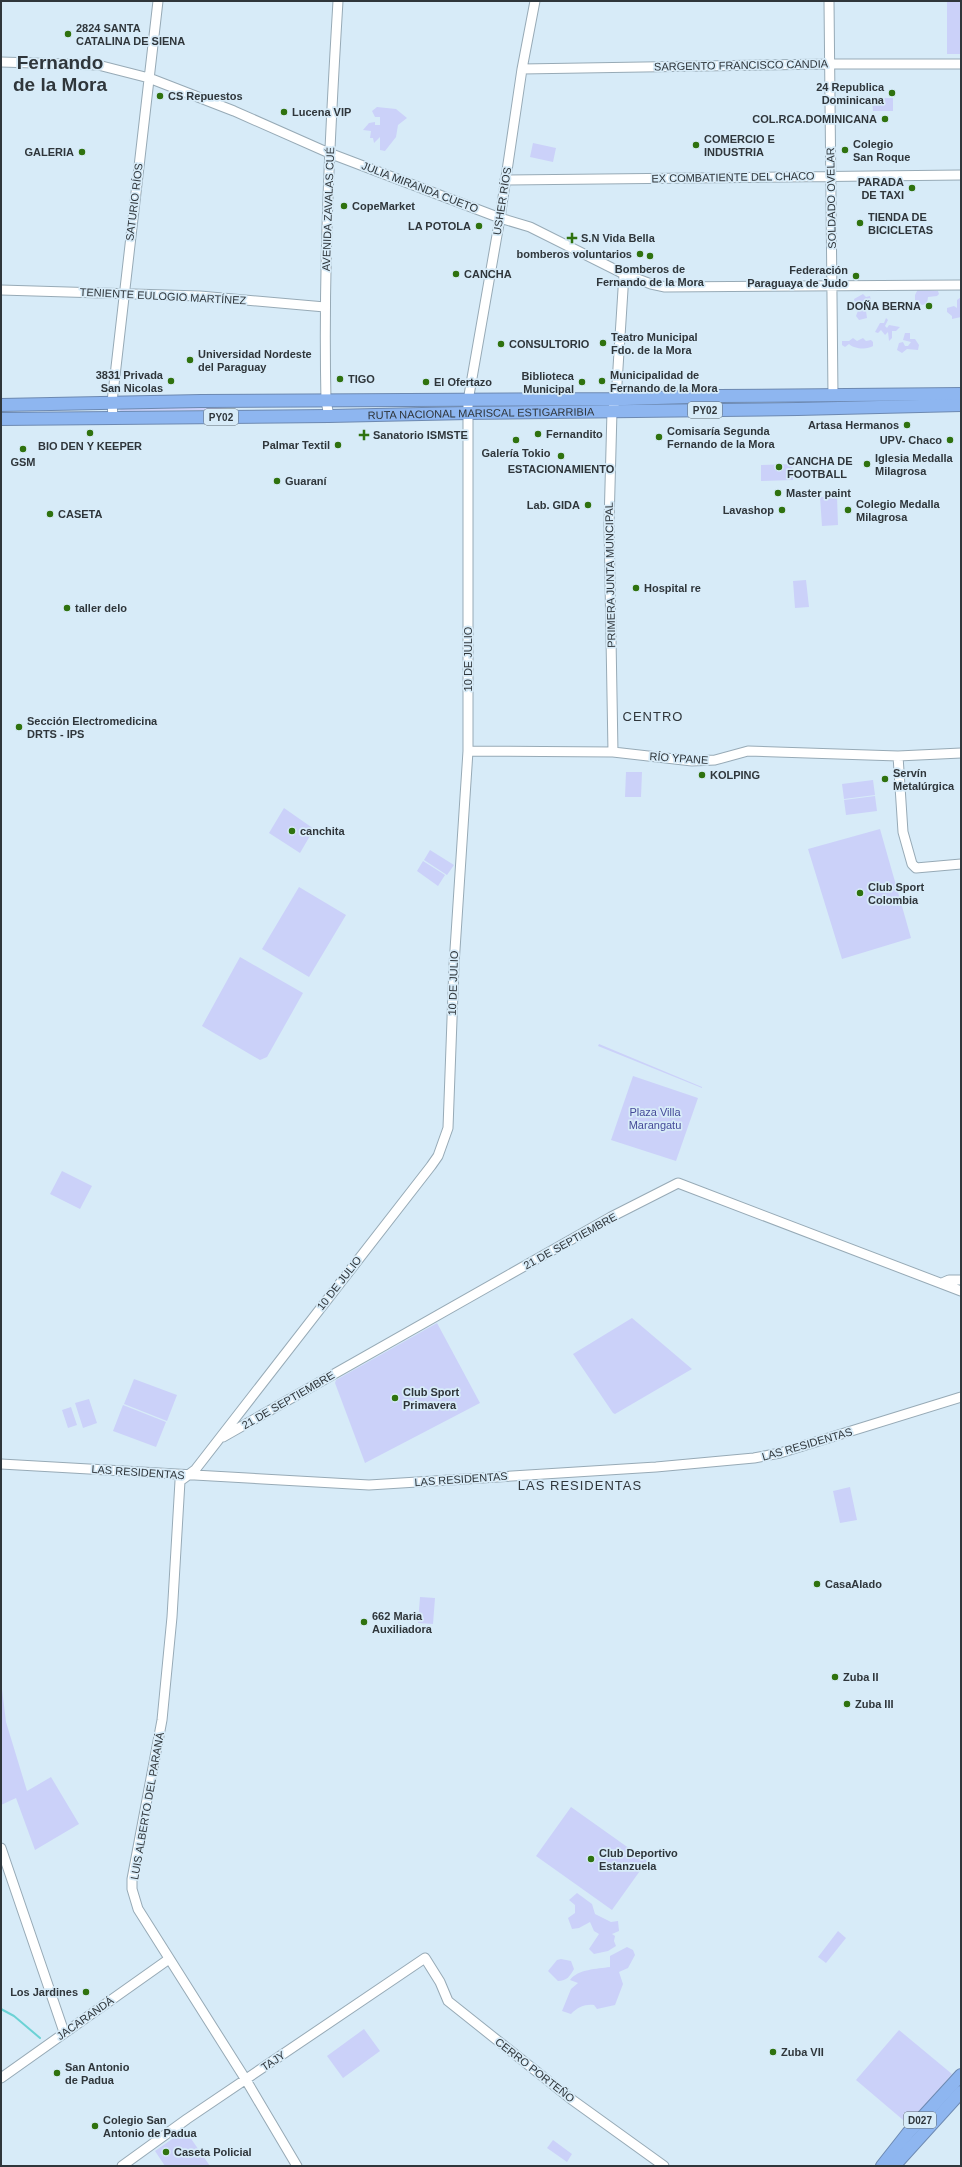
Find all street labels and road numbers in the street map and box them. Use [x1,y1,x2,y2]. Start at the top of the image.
street label: SARGENTO FRANCISCO CANDIA [654,57,829,73]
street label: AVENIDA ZAVALAS CUÉ [320,147,336,271]
street label: SOLDADO OVELAR [824,147,838,249]
street label: JULIA MIRANDA CUETO [360,159,480,215]
street label: SATURIO RÍOS [123,163,145,241]
street label: USHER RÍOS [491,166,513,236]
street label: EX COMBATIENTE DEL CHACO [651,170,815,184]
street label: TENIENTE EULOGIO MARTÍNEZ [79,286,247,306]
road number: PY02 [688,402,722,418]
street label: RUTA NACIONAL MARISCAL ESTIGARRIBIA [368,405,595,421]
road number: PY02 [204,409,238,425]
street label: PRIMERA JUNTA MUNCIPAL [603,502,617,648]
street label: 10 DE JULIO [462,626,474,691]
street label: RÍO YPANE [649,750,709,766]
street label: 10 DE JULIO [446,950,460,1016]
street label: 21 DE SEPTIEMBRE [521,1210,619,1272]
street label: 10 DE JULIO [314,1253,364,1312]
street label: 21 DE SEPTIEMBRE [240,1369,336,1431]
street label: LAS RESIDENTAS [760,1425,854,1463]
street label: LAS RESIDENTAS [91,1463,185,1481]
street label: LAS RESIDENTAS [414,1470,508,1488]
street label: LUIS ALBERTO DEL PARANÁ [128,1731,166,1881]
street label: JACARANDÁ [54,1994,116,2042]
street label: CERRO PORTEÑO [493,2035,577,2105]
street label: TAJY [259,2048,288,2073]
road number: D027 [904,2112,936,2128]

